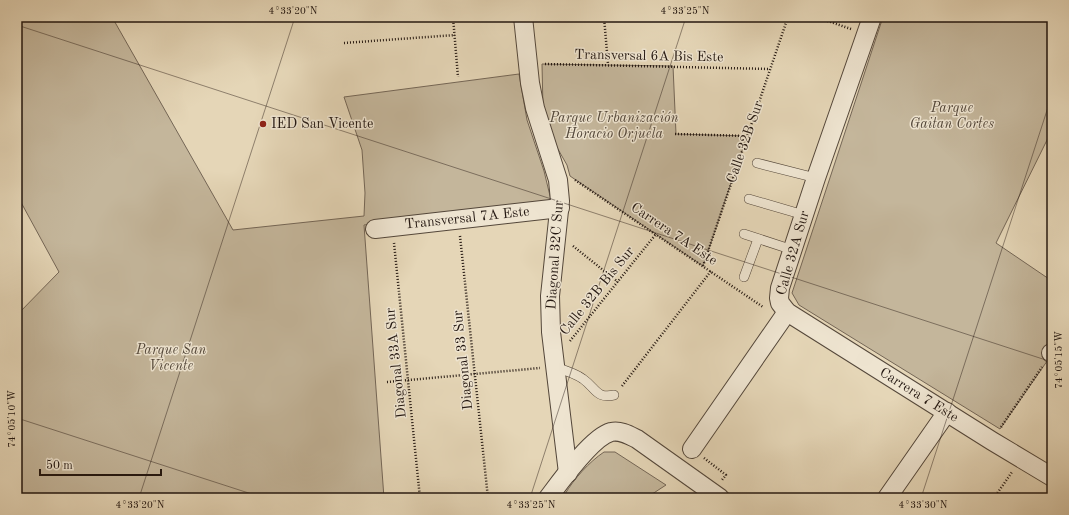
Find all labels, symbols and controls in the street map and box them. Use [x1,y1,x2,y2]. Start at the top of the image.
text: 4°33'20"N [269,6,318,16]
text: 4°33'25"N [661,6,710,16]
street label: Transversal 6A Bis Este [574,48,724,64]
street label: Calle 32B Sur [724,99,766,185]
park label: Parque Gaitan Cortes [910,101,994,131]
park label: Parque Urbanización Horacio Orjuela [548,111,679,142]
place label: IED San Vicente [271,117,374,131]
marker: IED San Vicente [258,119,268,129]
street label: Diagonal 32C Sur [544,200,566,310]
street label: Carrera 7A Este [628,200,720,268]
street label: Transversal 7A Este [404,204,530,232]
street label: Calle 32A Sur [774,209,812,297]
street label: Calle 32B Bis Sur [557,244,637,338]
street label: Diagonal 33A Sur [383,307,409,419]
street label: Diagonal 33 Sur [451,309,475,411]
text: 74°05'15"W [1054,331,1064,389]
park label: Parque San Vicente [135,343,206,373]
street label: Carrera 7 Este [877,365,961,425]
text: 74°05'10"W [7,390,17,448]
scale bar [40,451,161,477]
text: 50 m [46,459,73,472]
text: 4°33'20"N [116,500,165,510]
text: 4°33'25"N [507,500,556,510]
text: 4°33'30"N [899,500,948,510]

